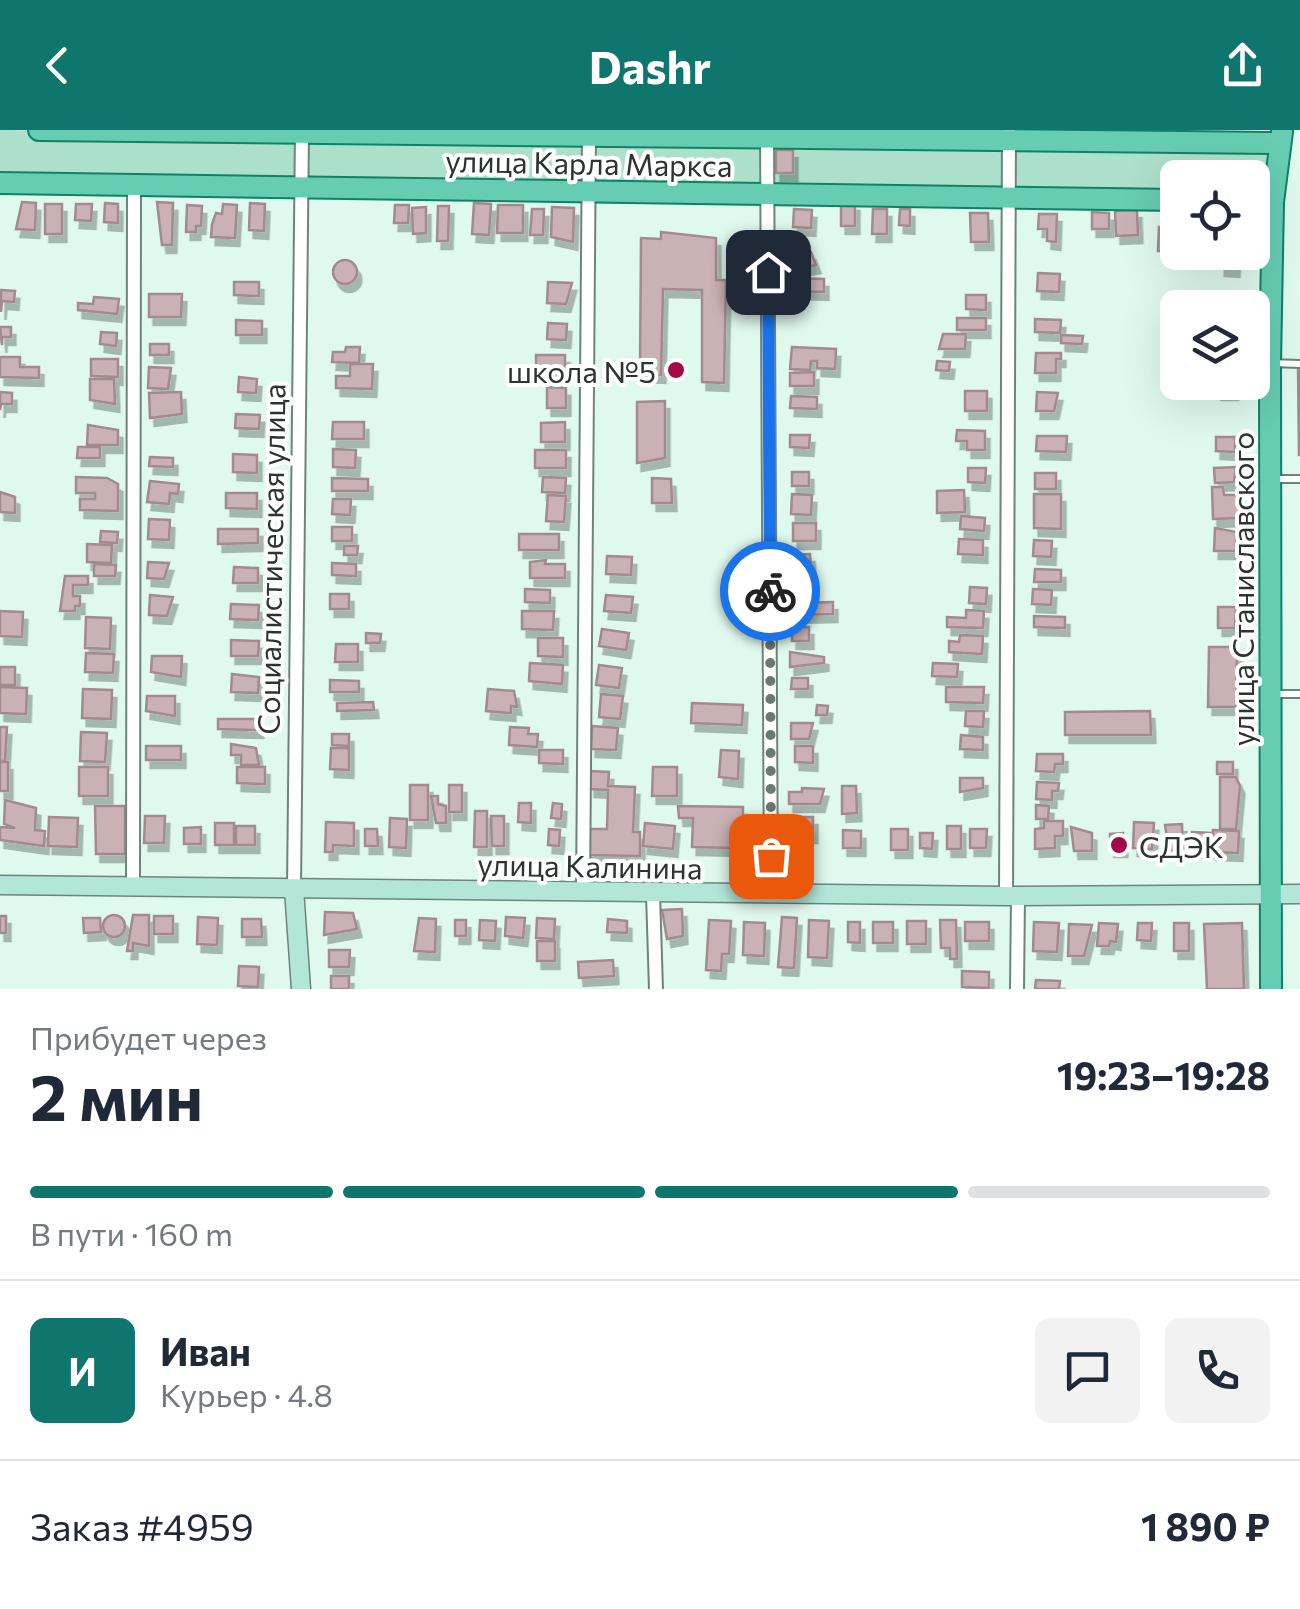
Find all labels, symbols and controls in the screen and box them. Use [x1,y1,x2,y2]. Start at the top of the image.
icon: back [30,38,85,93]
text: Dashr [589,38,711,93]
icon: share [1215,38,1270,93]
street label: улица Карла Маркса [445,141,733,183]
map controls [1160,160,1270,400]
button: locate [1160,160,1270,270]
pin [726,230,811,315]
icon: home [741,245,796,300]
button: layers [1160,290,1270,400]
place label: школа №5 [507,352,656,389]
marker: школа №5 [665,359,687,381]
street label: Социалистическая улица [248,383,292,735]
street label: улица Станиславского [1223,432,1260,746]
courier [720,541,820,641]
icon: bike [743,564,798,619]
pin [729,814,814,899]
place label: СДЭК [1139,827,1224,864]
icon: bag [744,829,799,884]
marker: СДЭК [1108,834,1130,856]
street label: улица Калинина [477,845,703,885]
text: Прибудет через [30,1017,267,1057]
text: 19:23–19:28 [1057,1051,1270,1098]
text: 2 мин [30,1055,203,1134]
text: В пути · 160 m [30,1213,233,1253]
button: chat [1035,1318,1140,1423]
button: phone [1165,1318,1270,1423]
text: Иван [160,1327,251,1374]
text: И [68,1347,97,1394]
text: Курьер · 4.8 [160,1374,333,1414]
text: Заказ #4959 [30,1502,254,1549]
text: 1 890 ₽ [1141,1502,1270,1549]

